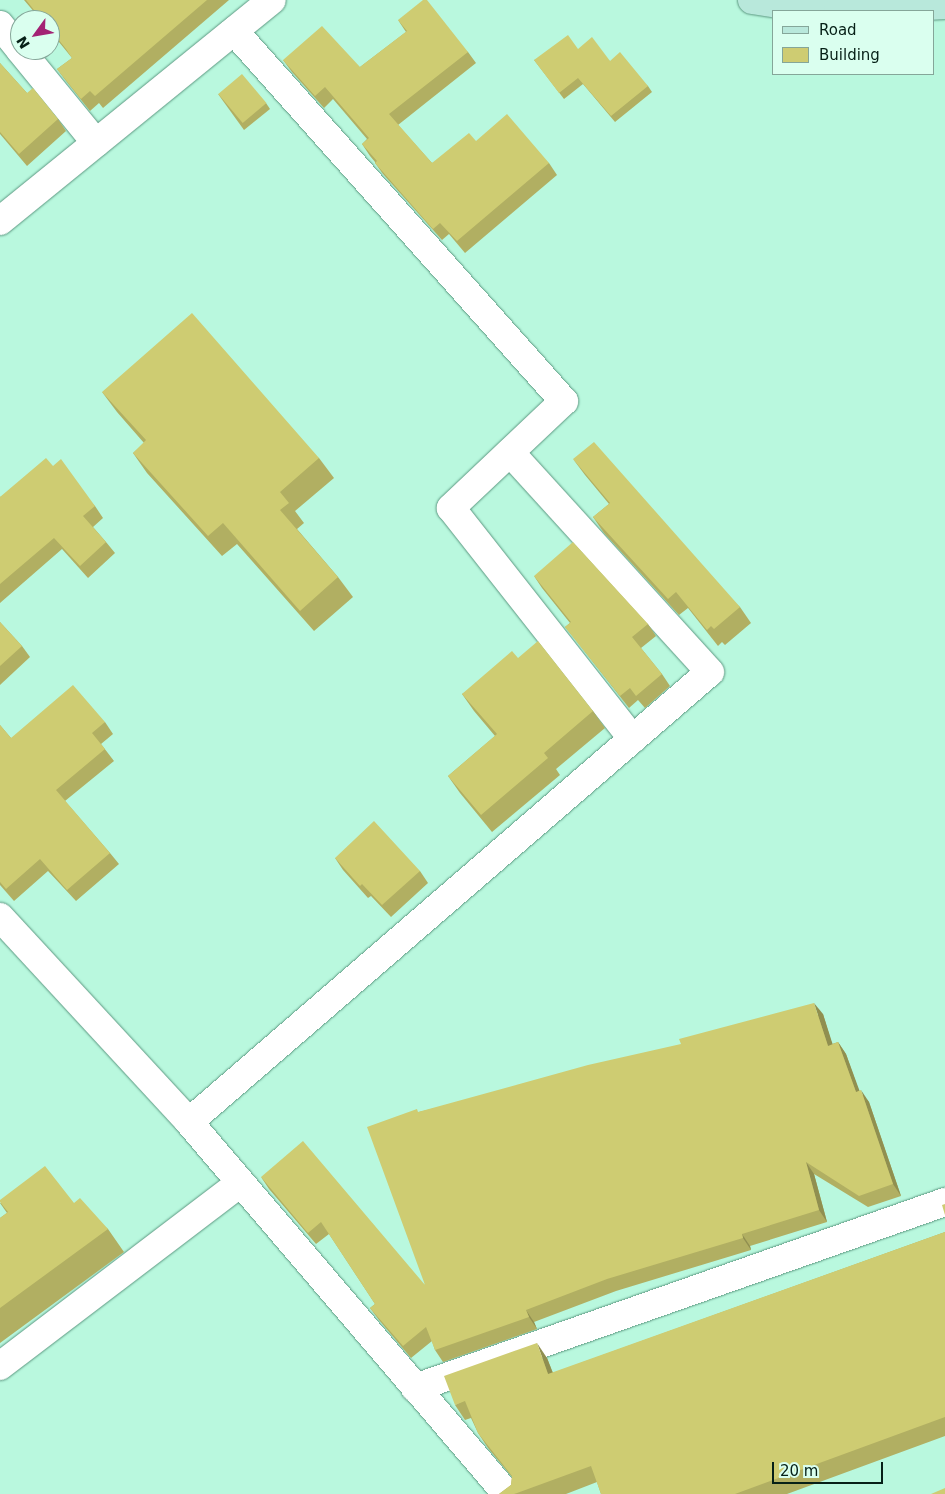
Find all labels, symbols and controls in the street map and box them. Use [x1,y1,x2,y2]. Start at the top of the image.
north arrow [10,10,60,60]
legend [772,10,935,75]
text: Road [819,21,857,39]
text: N [13,33,33,52]
text: Building [819,46,880,64]
scale bar [775,1452,886,1484]
text: 20 m [780,1462,818,1480]

